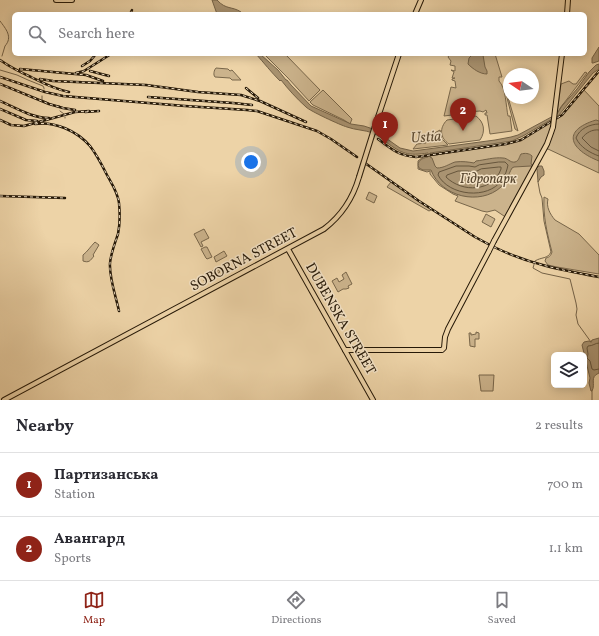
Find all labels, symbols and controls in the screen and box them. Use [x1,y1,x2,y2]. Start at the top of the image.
search box [12,12,587,56]
icon: search [26,23,48,45]
text: Search here [58,24,135,45]
north arrow [503,68,539,104]
pin: 2 [450,98,476,131]
pin: 1 [372,112,398,145]
water label: Ustia [410,126,442,150]
your location [241,152,261,172]
park label: Гідропарк [460,170,517,189]
street label: SOBORNA STREET [187,224,301,296]
street label: DUBENSKA STREET [300,260,380,378]
map controls [551,352,587,388]
button: layers [551,352,587,388]
text: Nearby [16,415,74,438]
text: 2 results [535,417,583,435]
text: Партизанська [54,465,159,486]
text: 1 [26,476,32,494]
text: 700 m [547,476,583,494]
text: Station [54,486,95,504]
text: Авангард [54,529,125,550]
text: 2 [26,540,32,558]
text: 1.1 km [549,540,583,558]
text: Sports [54,550,91,568]
tab: Map [83,589,105,628]
tab: Directions [271,589,322,628]
tab: Saved [488,589,516,628]

